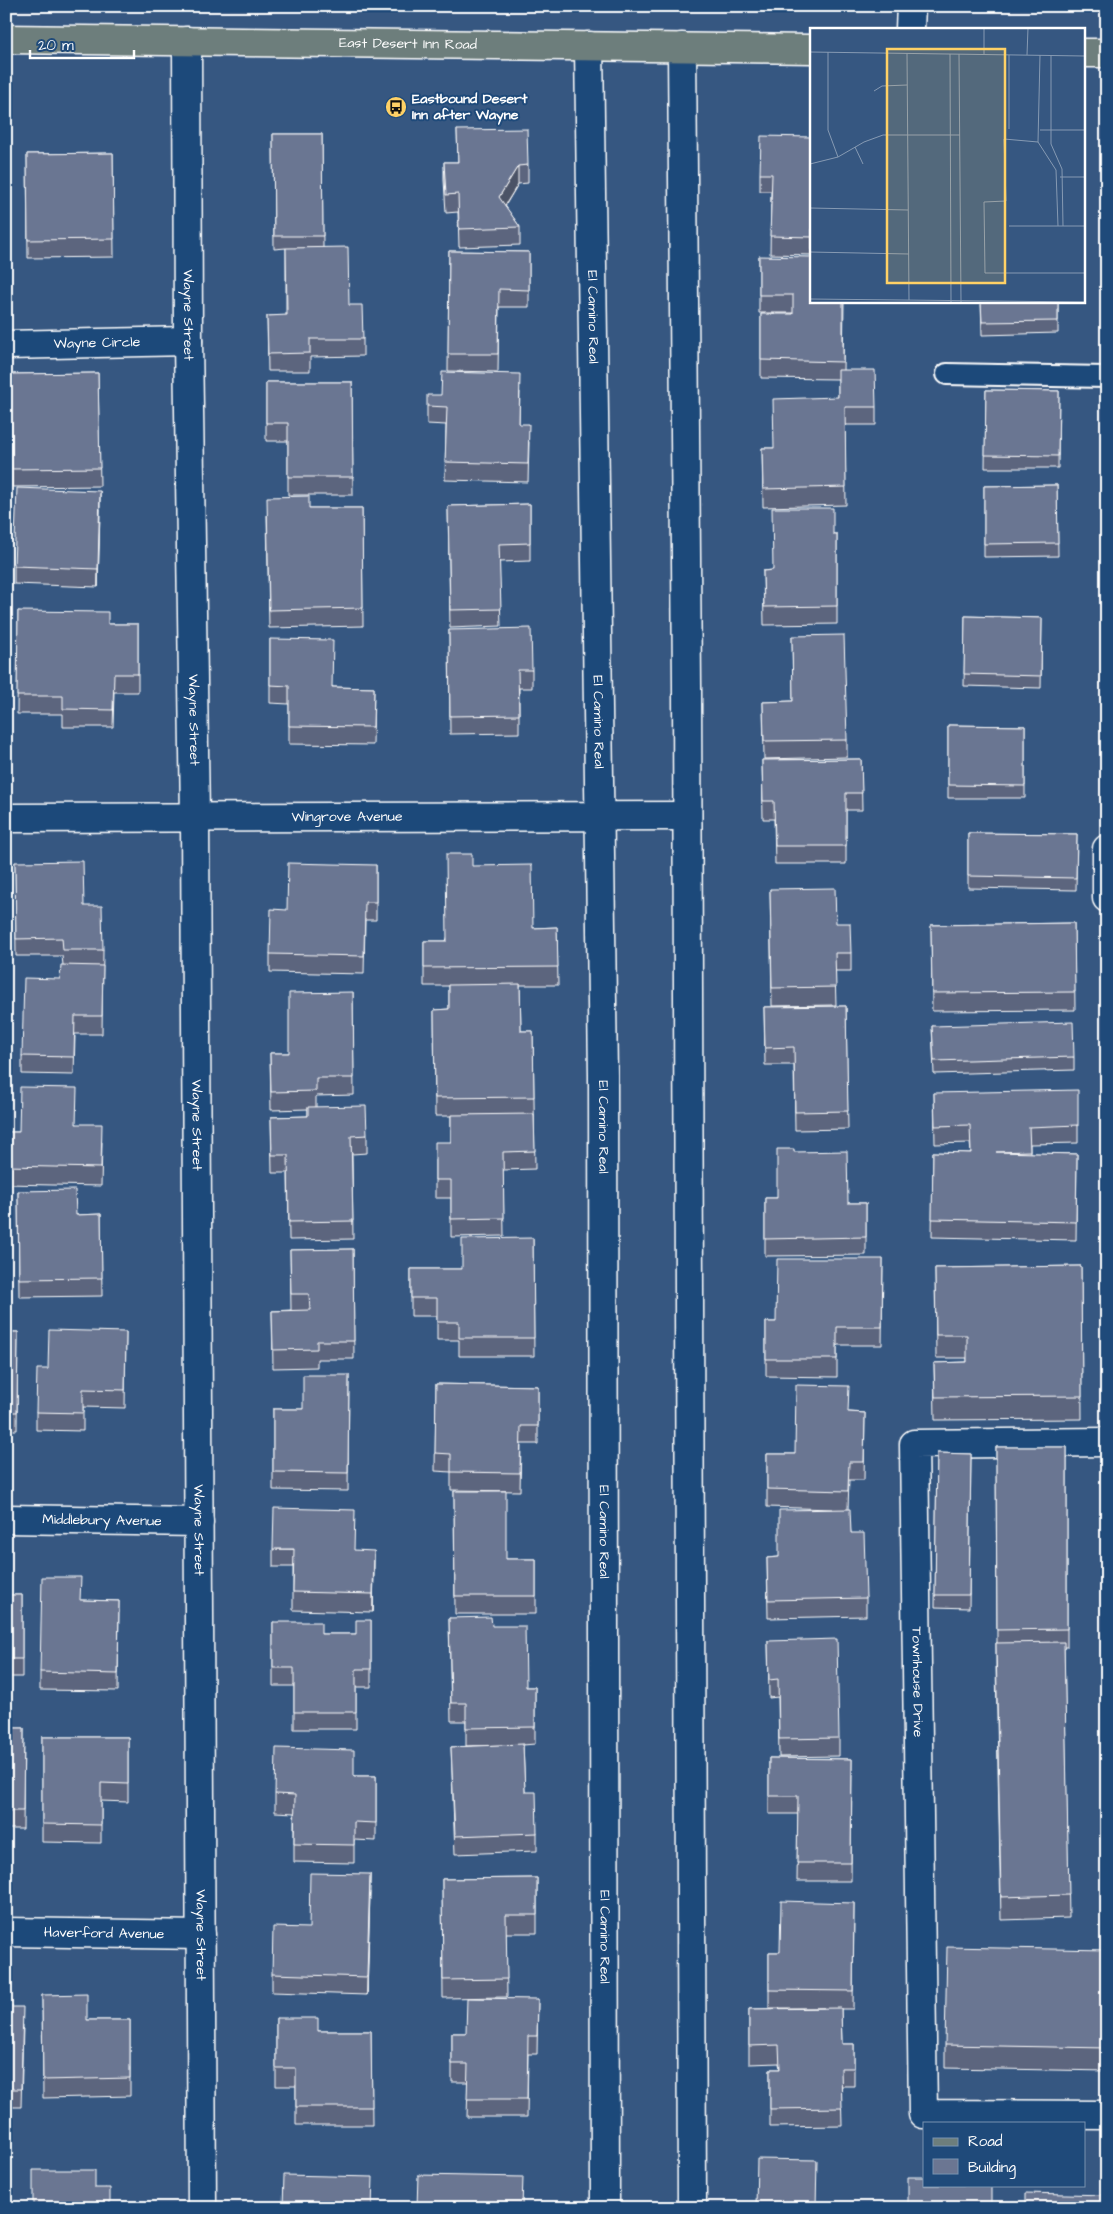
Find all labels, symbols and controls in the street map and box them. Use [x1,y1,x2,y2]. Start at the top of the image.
scale bar [30,28,134,60]
inset map [810,28,1086,302]
street label: East Desert Inn Road [339,33,477,55]
text: 20 m [38,35,74,56]
place label: Eastbound Desert Inn after Wayne [412,89,528,125]
bus stop icon: Eastbound Desert Inn after Wayne [384,95,408,119]
street label: Wayne Street [178,269,198,361]
street label: El Camino Real [582,270,603,364]
street label: Wayne Circle [53,332,141,354]
street label: Wayne Street [183,674,204,766]
street label: El Camino Real [588,675,609,769]
street label: Wingrove Avenue [291,807,403,827]
street label: Wayne Street [186,1079,207,1171]
street label: El Camino Real [593,1080,613,1174]
street label: Wayne Street [188,1484,209,1576]
street label: El Camino Real [594,1485,614,1579]
street label: Middlebury Avenue [42,1510,162,1531]
street label: Townhouse Drive [906,1626,928,1738]
street label: Wayne Street [190,1889,211,1981]
street label: El Camino Real [594,1890,615,1984]
street label: Haverford Avenue [44,1923,165,1944]
legend [923,2122,1086,2186]
text: Road [968,2131,1003,2152]
text: Building [968,2157,1016,2179]

